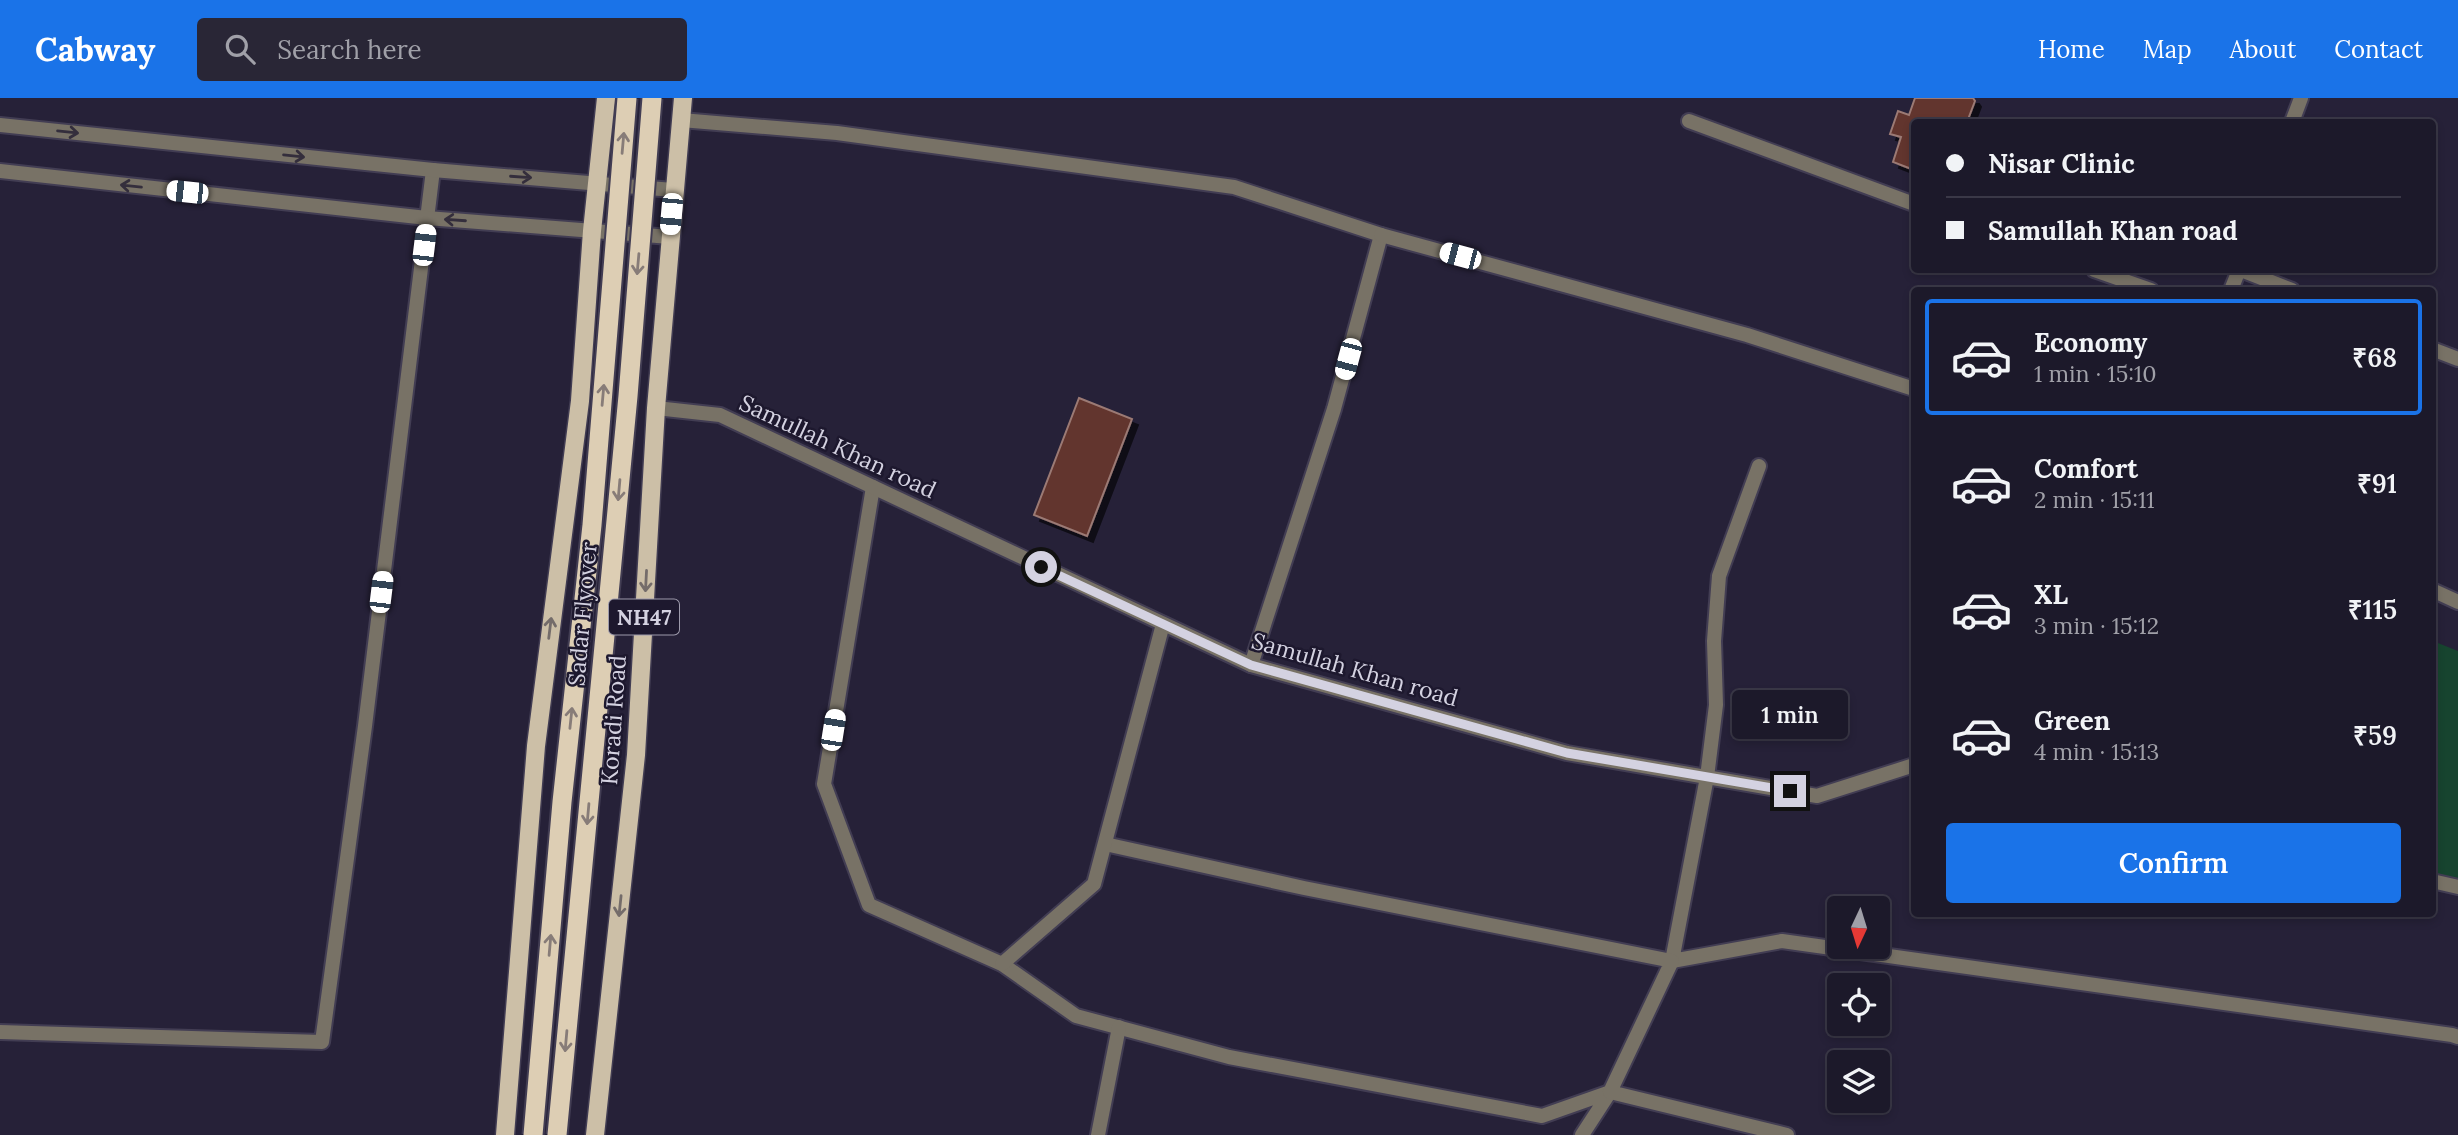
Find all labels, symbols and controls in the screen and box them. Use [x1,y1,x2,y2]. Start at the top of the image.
search box [197,18,687,81]
text: Cabway [35,28,155,70]
icon: search [221,30,259,68]
text: Search here [277,33,422,66]
text: Home [2038,34,2105,65]
text: Map [2143,34,2192,65]
text: About [2230,34,2296,65]
text: Contact [2334,34,2423,65]
one-way arrow [56,126,79,139]
one-way arrow [617,133,630,155]
text: Nisar Clinic [1988,147,2135,180]
one-way arrow [282,150,305,163]
one-way arrow [509,170,532,183]
one-way arrow [120,179,143,192]
car [166,179,209,205]
car [659,192,684,236]
one-way arrow [444,214,467,227]
text: Samullah Khan road [1988,214,2238,247]
car [412,223,437,267]
car [1437,240,1484,272]
one-way arrow [631,252,644,275]
icon: car [1950,326,2013,389]
text: Economy [2034,326,2147,359]
car [1333,336,1364,382]
text: ₹68 [2352,341,2397,374]
text: 1 min · 15:10 [2034,359,2157,388]
one-way arrow [597,384,610,406]
street label: Samullah Khan road [735,388,941,504]
icon: car [1950,452,2013,515]
text: Comfort [2034,452,2138,485]
text: ₹91 [2357,467,2397,500]
one-way arrow [612,479,625,501]
text: 2 min · 15:11 [2034,485,2155,514]
street label: Sadar Flyover [561,541,603,687]
route start [1025,551,1057,583]
car [369,570,394,614]
one-way arrow [639,570,652,592]
icon: car [1950,578,2013,641]
text: XL [2034,578,2068,611]
text: ₹115 [2348,593,2397,626]
road number: NH47 [609,600,679,634]
text: 3 min · 15:12 [2034,611,2159,640]
one-way arrow [543,617,556,640]
street label: Samullah Khan road [1248,626,1462,712]
street label: Koradi Road [594,654,632,786]
callout: 1 min [1732,690,1848,738]
text: 1 min [1761,700,1819,729]
icon: car [1950,704,2013,767]
text: Green [2034,704,2110,737]
one-way arrow [565,708,578,730]
car [820,708,847,752]
text: ₹59 [2353,719,2397,752]
text: 4 min · 15:13 [2034,737,2159,766]
route end [1774,775,1806,807]
one-way arrow [581,803,594,825]
button: Confirm [1946,823,2401,903]
one-way arrow [613,894,626,916]
north arrow [1827,896,1890,959]
map controls [1827,896,1890,1113]
one-way arrow [544,934,557,957]
button: locate [1827,973,1890,1036]
one-way arrow [559,1029,572,1052]
button: layers [1827,1050,1890,1113]

